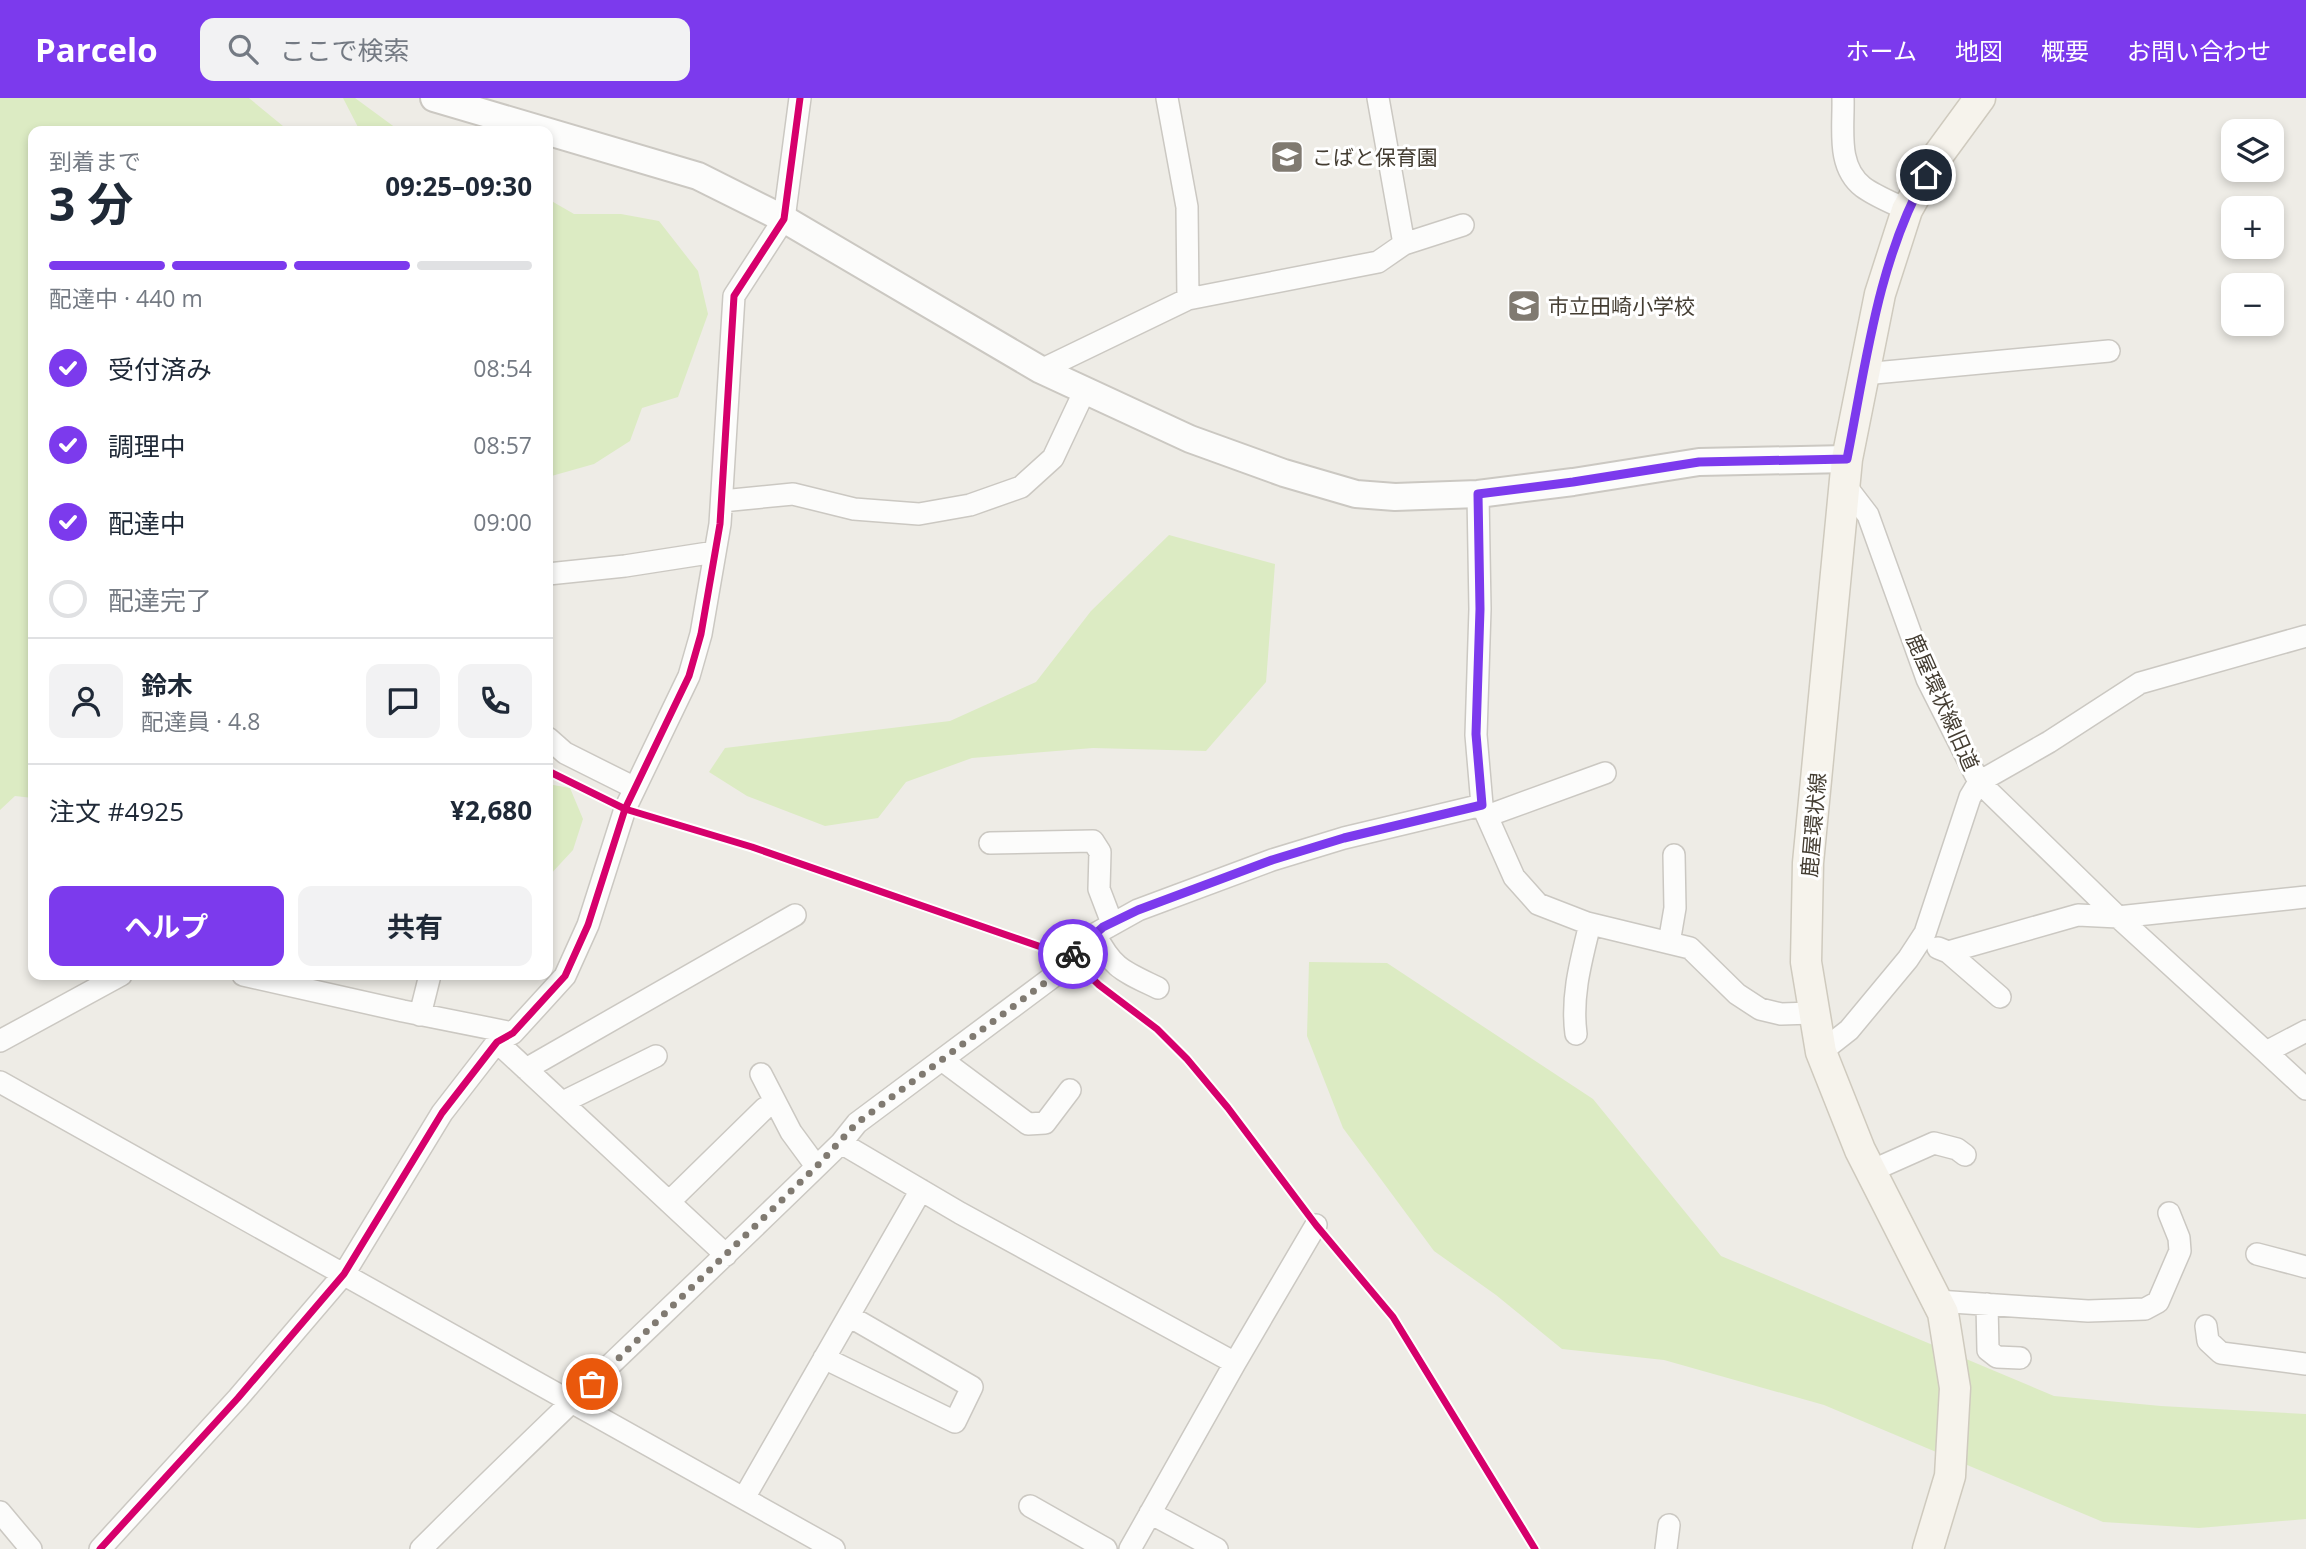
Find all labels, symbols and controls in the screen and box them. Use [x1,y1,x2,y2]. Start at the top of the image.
search box [200,18,690,81]
text: Parcelo [35,27,158,72]
icon: search [224,30,262,68]
text: ここで検索 [280,32,410,68]
text: ホーム [1846,34,1917,67]
text: 地図 [1955,34,2003,67]
text: 概要 [2041,34,2089,67]
text: お問い合わせ [2127,34,2271,67]
map controls [2221,119,2284,336]
button: layers [2221,119,2284,182]
school or university icon: こばと保育園 [1268,138,1306,176]
place label: こばと保育園 [1312,143,1438,171]
text: 到着まで [49,145,141,177]
pin [1896,145,1956,205]
icon: home [1907,156,1945,194]
text: 09:25–09:30 [385,168,532,204]
text: 3 分 [49,172,133,234]
button: + [2221,196,2284,259]
button: − [2221,273,2284,336]
text: 配達中 · 440 m [49,282,203,314]
school or university icon: 市立田崎小学校 [1505,287,1543,325]
place label: 市立田崎小学校 [1548,292,1695,320]
icon: check [49,349,87,387]
text: 受付済み [108,351,212,387]
text: 08:54 [473,352,532,384]
icon: check [49,426,87,464]
text: 調理中 [108,428,186,464]
text: 08:57 [473,429,532,461]
icon: check [49,503,87,541]
text: 配達中 [108,505,186,541]
text: 09:00 [473,506,532,538]
text: 配達完了 [108,582,212,618]
street label: 鹿屋環状線旧道 [1900,629,1986,775]
button: person [49,664,123,738]
button: chat [366,664,440,738]
button: phone [458,664,532,738]
text: 鈴木 [141,667,193,703]
text: 配達員 · 4.8 [141,705,260,737]
street label: 鹿屋環状線 [1794,771,1832,879]
text: ¥2,680 [450,792,532,828]
text: 注文 #4925 [49,793,184,829]
button: ヘルプ [49,886,284,966]
button: 共有 [298,886,532,966]
courier [1038,919,1108,989]
icon: bike [1054,935,1092,973]
pin [562,1354,622,1414]
icon: bag [573,1365,611,1403]

